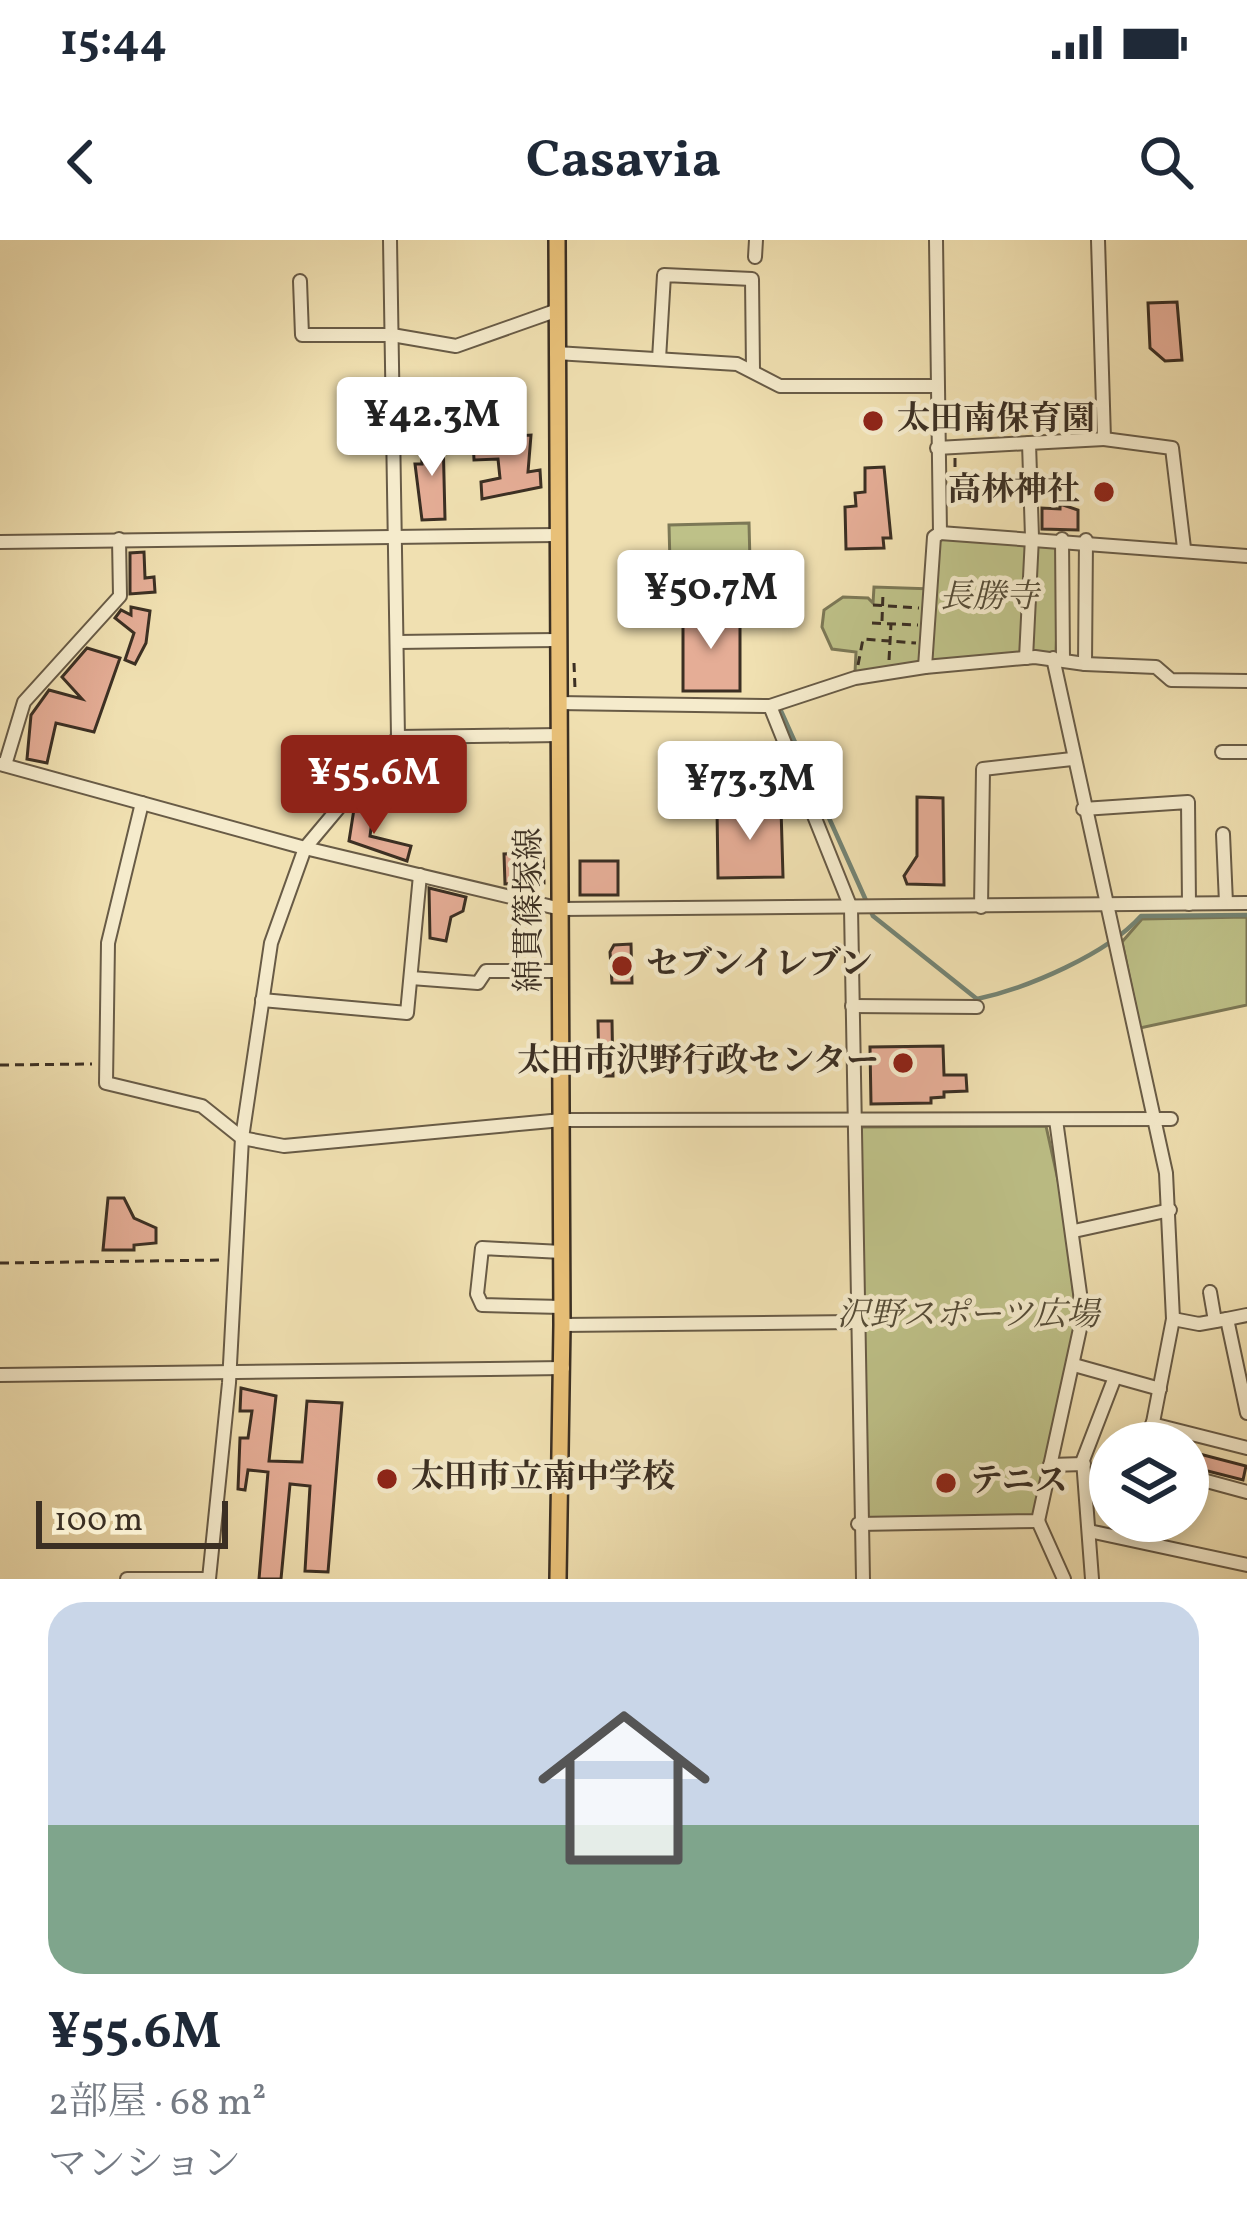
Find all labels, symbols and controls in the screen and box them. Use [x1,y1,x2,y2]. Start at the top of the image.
text: 15:44 [60,11,167,74]
text: Casavia [526,125,721,200]
icon: back [48,129,114,195]
icon: search [1133,129,1199,195]
pin: ¥42.3M [334,377,530,479]
text: ¥42.3M [364,389,500,443]
place label: 太田南保育園 [897,398,1095,444]
marker: 太田南保育園 [860,408,886,434]
place label: 高林神社 [948,469,1080,515]
marker: 高林神社 [1091,479,1117,505]
pin: ¥50.7M [613,550,809,652]
text: ¥50.7M [644,562,778,616]
park label: 長勝寺 [940,576,1042,622]
pin: ¥55.6M [276,735,472,837]
pin: ¥73.3M [652,741,848,843]
text: ¥55.6M [308,747,440,801]
text: ¥73.3M [685,753,815,807]
street label: 綿貫篠塚線 [508,828,554,993]
place label: セブンイレブン [646,943,873,989]
marker: セブンイレブン [609,953,635,979]
place label: 太田市沢野行政センター [517,1040,879,1086]
marker: 太田市沢野行政センター [890,1050,916,1076]
park label: 沢野スポーツ広場 [837,1294,1102,1340]
map controls [1089,1422,1209,1542]
button: layers [1089,1422,1209,1542]
place label: 太田市立南中学校 [411,1456,675,1502]
place label: テニス [970,1460,1068,1506]
marker: 太田市立南中学校 [374,1466,400,1492]
marker: テニス [933,1470,959,1496]
scale bar [36,1495,228,1548]
text: 100 m [54,1499,143,1545]
icon: home [516,1680,732,1896]
text: ¥55.6M [48,1998,221,2069]
text: 2部屋 · 68 m² [48,2077,266,2131]
text: マンション [48,2139,241,2193]

